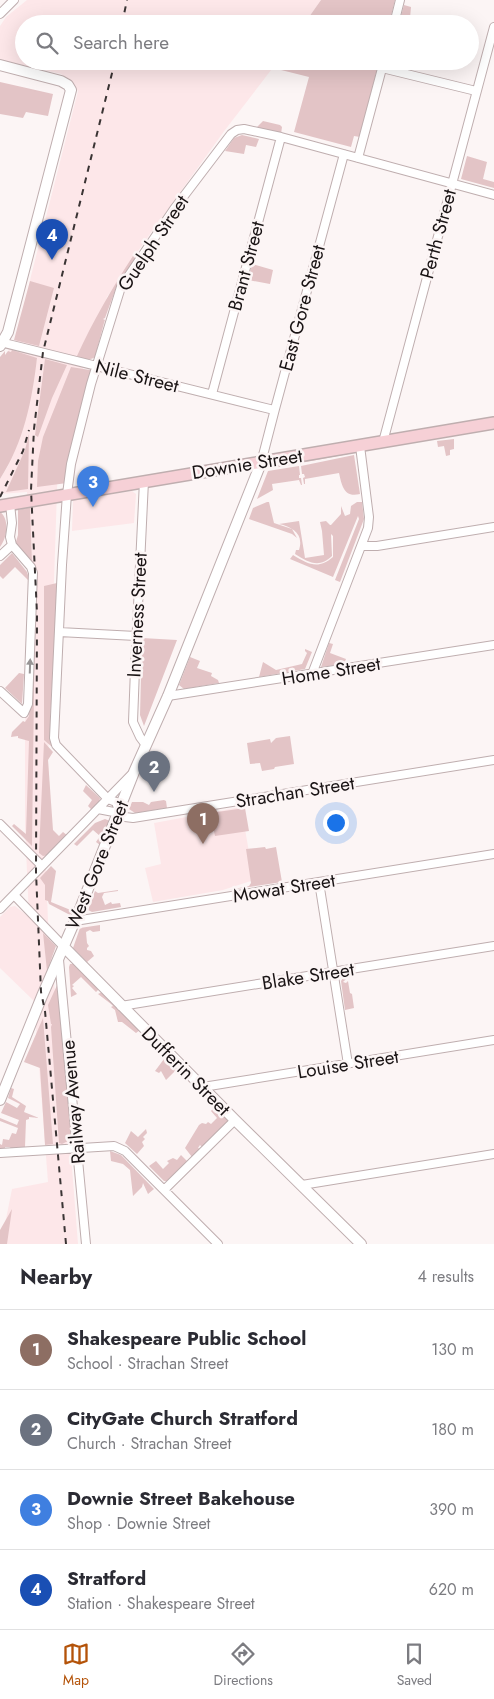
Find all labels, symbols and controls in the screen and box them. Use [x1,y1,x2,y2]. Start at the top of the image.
search box [15,15,479,70]
icon: search [33,29,61,57]
text: Search here [73,29,169,56]
street label: Perth Street [413,186,463,282]
street label: Guelph Street [111,189,195,296]
street label: Brant Street [221,218,271,314]
pin: 4 [36,219,68,260]
street label: East Gore Street [272,241,332,374]
street label: Nile Street [93,353,182,399]
street label: Downie Street [190,442,305,486]
pin: 3 [77,466,109,507]
street label: Inverness Street [120,551,154,678]
street label: Home Street [280,650,383,692]
one-way arrow [26,658,34,674]
pin: 2 [138,751,170,792]
street label: Strachan Street [234,769,357,815]
street label: West Gore Street [59,796,135,934]
pin: 1 [187,803,219,844]
your location [323,810,349,836]
street label: Mowat Street [231,867,337,909]
street label: Blake Street [260,955,356,997]
street label: Dufferin Street [135,1020,237,1122]
street label: Railway Avenue [54,1039,92,1165]
street label: Louise Street [295,1043,401,1085]
text: Nearby [20,1262,92,1292]
text: 4 results [418,1265,474,1288]
text: Shakespeare Public School [67,1325,306,1352]
text: 1 [32,1338,40,1361]
text: 130 m [431,1338,474,1361]
text: School · Strachan Street [67,1352,228,1375]
text: CityGate Church Stratford [67,1405,298,1432]
text: 2 [31,1418,41,1441]
text: 180 m [431,1418,474,1441]
text: Church · Strachan Street [67,1432,231,1455]
text: Downie Street Bakehouse [67,1485,295,1512]
text: 3 [31,1498,41,1521]
text: 390 m [429,1498,474,1521]
text: Shop · Downie Street [67,1512,210,1535]
text: Stratford [67,1565,146,1592]
text: 4 [30,1578,42,1601]
text: 620 m [429,1578,474,1601]
text: Station · Shakespeare Street [67,1592,255,1615]
tab: Map [62,1640,90,1690]
tab: Directions [214,1640,273,1690]
tab: Saved [397,1640,432,1690]

